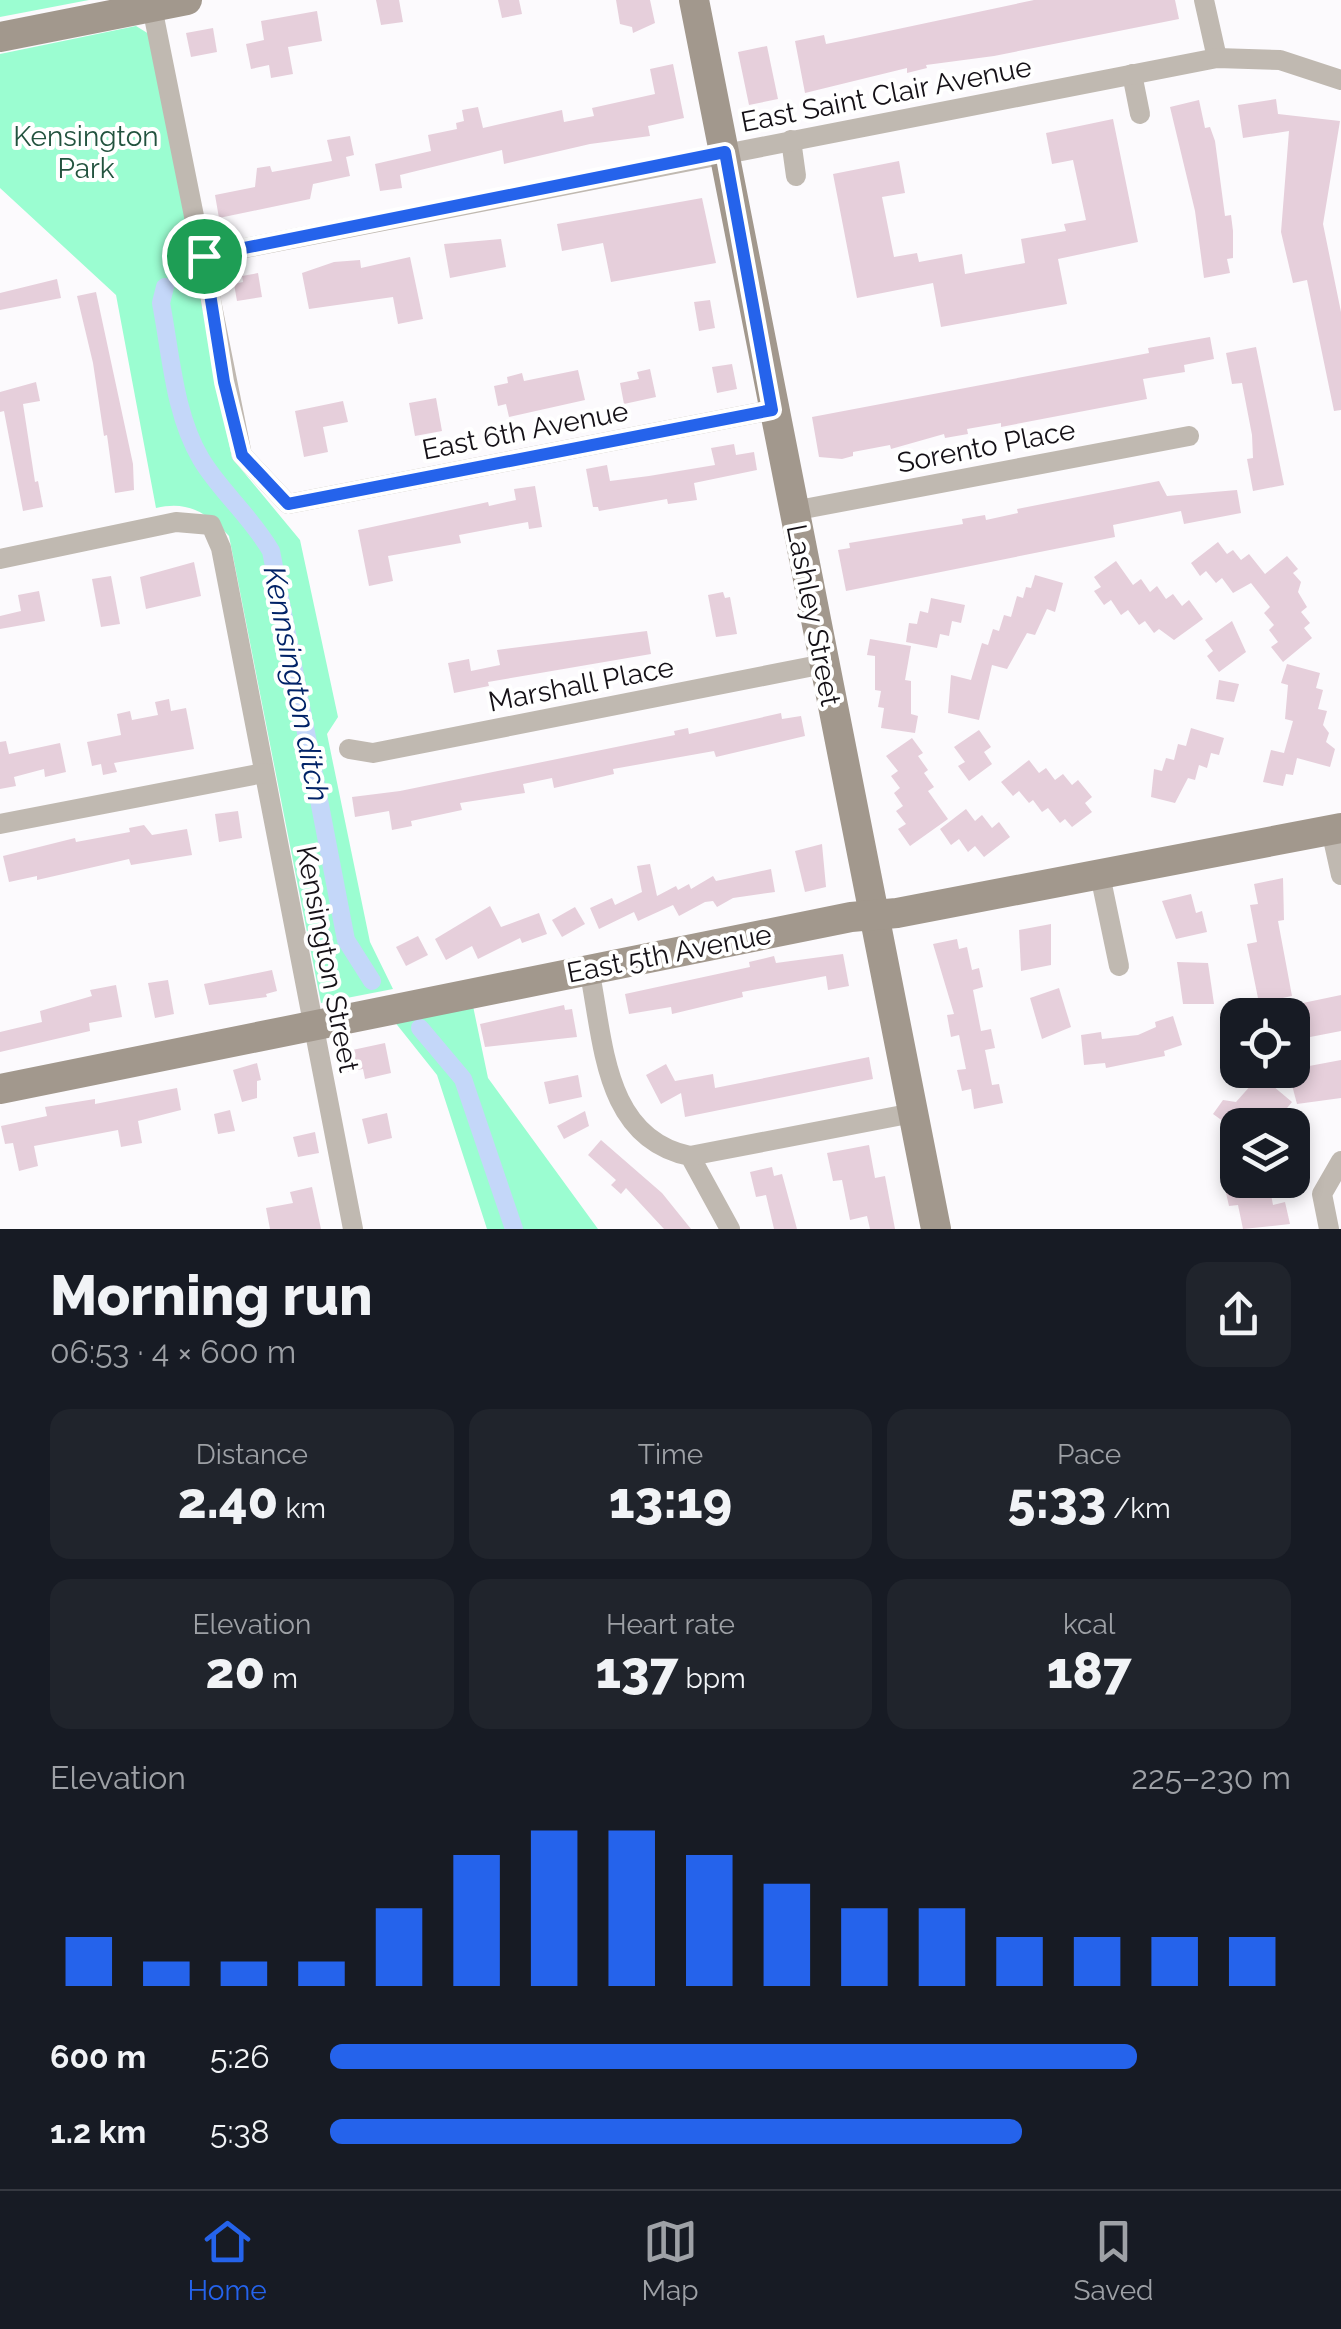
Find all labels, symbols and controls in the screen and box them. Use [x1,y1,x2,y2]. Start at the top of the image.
street label: East Saint Clair Avenue [738,50,1034,139]
park label: Kensington Park [13,120,159,185]
pin [162,214,247,299]
icon: arrive [177,229,232,284]
street label: East 6th Avenue [419,394,631,467]
street label: Sorento Place [894,413,1078,480]
street label: Lashley Street [780,522,847,709]
water label: Kennsington ditch [257,563,336,805]
street label: Marshall Place [486,650,677,719]
street label: Kensington Street [289,843,366,1076]
street label: East 5th Avenue [564,917,774,990]
map controls [1220,998,1310,1198]
button: locate [1220,998,1310,1088]
button: layers [1220,1108,1310,1198]
button: share [1186,1262,1291,1367]
text: Morning run [50,1263,373,1328]
text: 06:53 · 4 × 600 m [50,1333,296,1370]
text: Distance [196,1438,308,1471]
text: Time [638,1438,703,1471]
text: Pace [1057,1438,1121,1471]
text: 2.40 [178,1471,278,1530]
text: 13:19 [609,1471,732,1530]
text: 5:33 [1008,1471,1106,1530]
text: km [278,1492,326,1525]
text: /km [1106,1492,1171,1525]
text: Elevation [192,1608,311,1641]
text: Heart rate [606,1608,735,1641]
text: kcal [1063,1608,1115,1641]
text: 20 [206,1641,265,1700]
text: 137 [595,1641,678,1700]
text: 187 [1047,1641,1132,1700]
text: m [265,1662,298,1695]
text: bpm [678,1662,746,1695]
text: Elevation [50,1759,186,1796]
text: 225–230 m [1131,1759,1291,1796]
text: 600 m [50,2038,146,2075]
text: 5:26 [210,2038,269,2075]
text: 1.2 km [50,2113,146,2150]
text: 5:38 [210,2113,270,2150]
tab: Home [187,2214,267,2307]
tab: Map [642,2214,699,2307]
tab: Saved [1073,2214,1154,2307]

